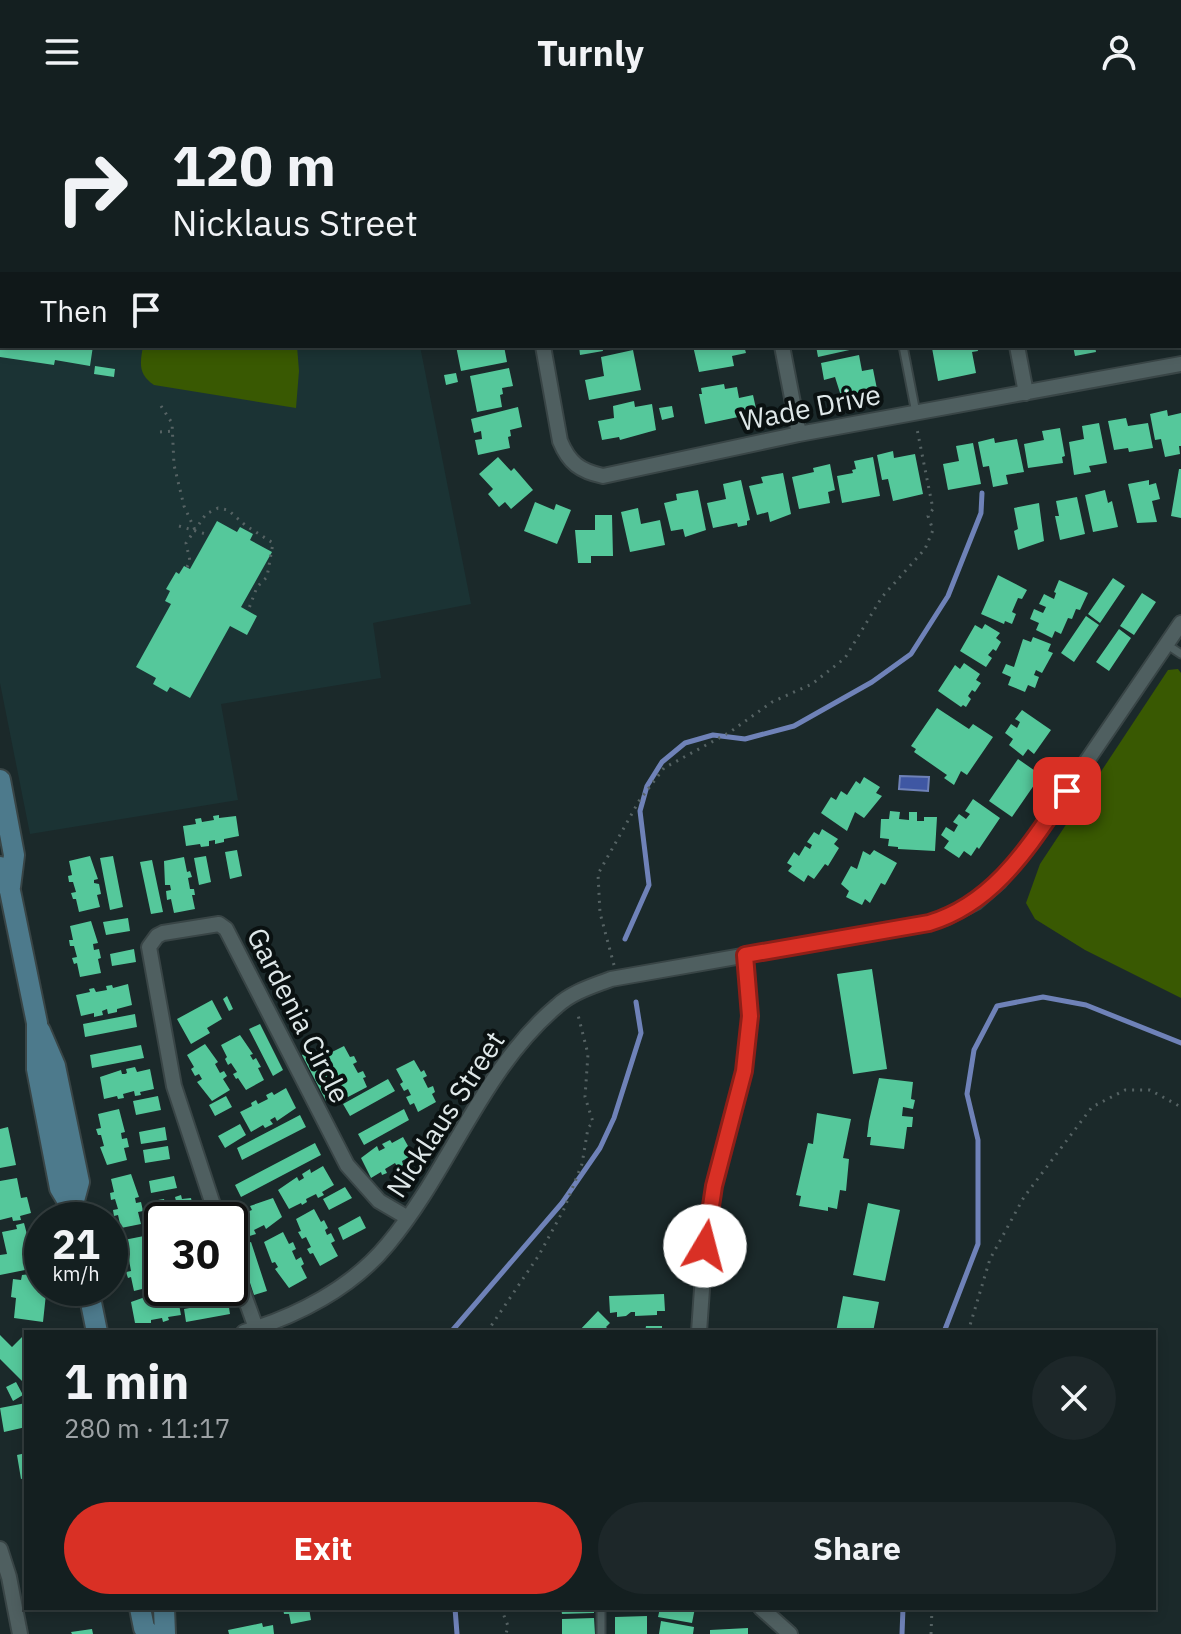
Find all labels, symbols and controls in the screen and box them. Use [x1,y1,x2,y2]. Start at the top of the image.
text: Turnly [537,29,644,76]
icon: menu [40,30,84,74]
icon: person [1097,30,1141,74]
text: 120 m [172,129,336,201]
icon: right [40,136,144,240]
text: Nicklaus Street [172,199,418,246]
icon: arrive [124,288,168,332]
text: Then [40,291,108,330]
street label: Wade Drive [736,375,884,439]
pin [1033,757,1101,825]
icon: arrive [1045,769,1089,813]
street label: Gardenia Circle [239,921,359,1109]
street label: Nicklaus Street [377,1024,513,1204]
speed limit sign: 30 [144,1202,248,1306]
position arrow [663,1204,747,1288]
text: 21 [52,1218,100,1270]
text: km/h [52,1260,100,1287]
text: 1 min [64,1350,189,1412]
button: close [1032,1356,1116,1440]
text: 280 m · 11:17 [64,1411,230,1445]
button: Exit [64,1502,582,1594]
button: Share [598,1502,1116,1594]

